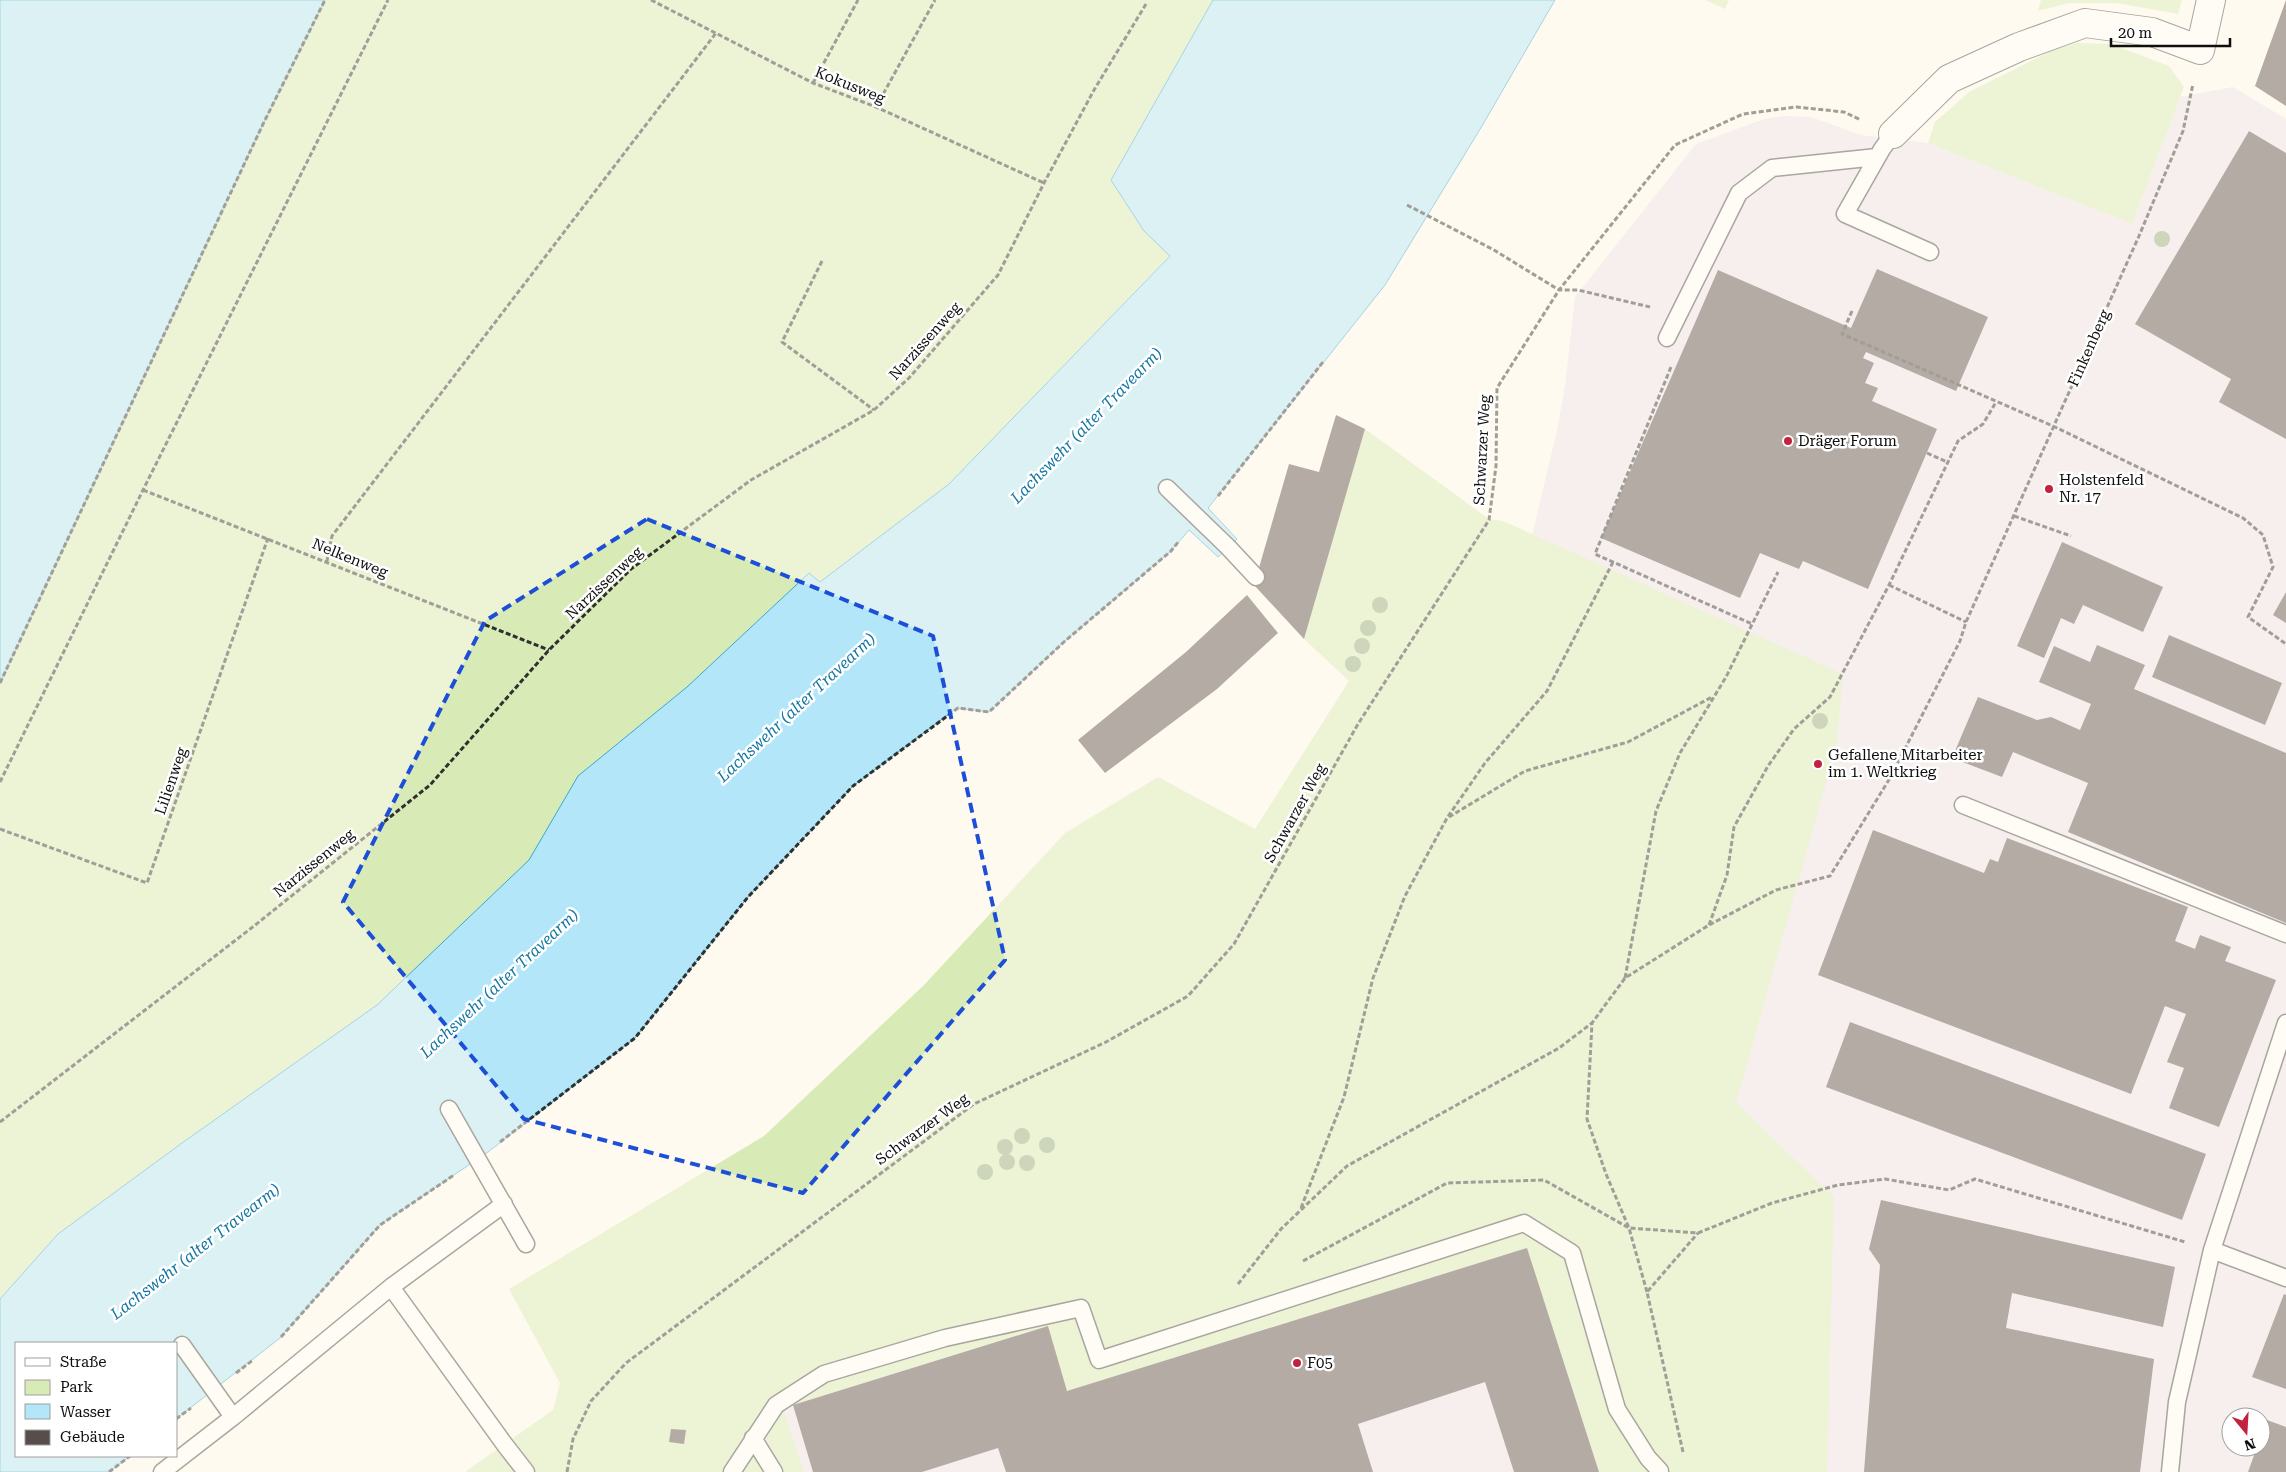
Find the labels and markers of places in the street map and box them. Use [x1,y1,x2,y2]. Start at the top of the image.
place label: Dräger Forum [1798,432,1897,450]
marker: Dräger Forum [1782,435,1794,447]
place label: Holstenfeld Nr. 17 [2059,471,2144,506]
marker: Holstenfeld Nr. 17 [2043,483,2055,495]
place label: Gefallene Mitarbeiter im 1. Weltkrieg [1828,746,1983,781]
marker: Gefallene Mitarbeiter im 1. Weltkrieg [1812,758,1824,770]
place label: F05 [1307,1354,1333,1372]
marker: F05 [1291,1357,1303,1369]

